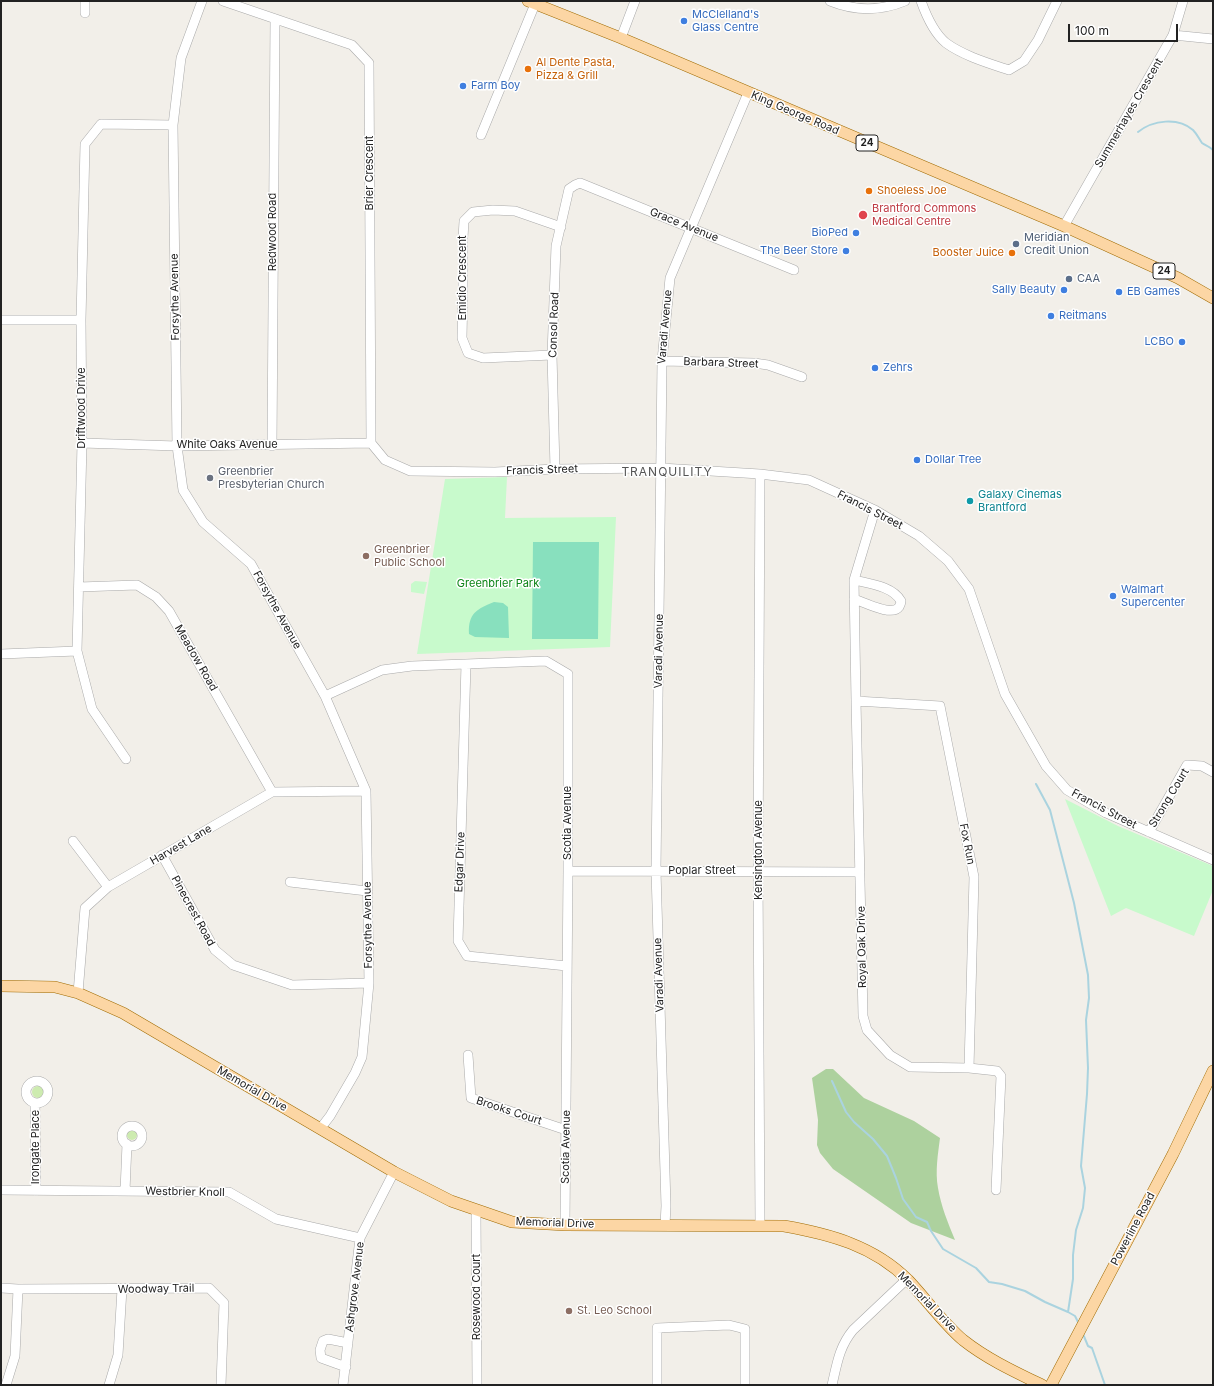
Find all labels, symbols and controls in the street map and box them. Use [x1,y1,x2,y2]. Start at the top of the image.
place label: McClelland's Glass Centre [692,8,759,34]
marker: McClelland's Glass Centre [679,16,689,26]
scale bar [1070,16,1180,42]
text: 100 m [1075,23,1109,38]
place label: Al Dente Pasta, Pizza & Grill [536,56,615,82]
street label: Summerhayes Crescent [1092,56,1166,170]
marker: Al Dente Pasta, Pizza & Grill [523,64,533,74]
place label: Farm Boy [471,79,520,93]
marker: Farm Boy [458,81,468,91]
street label: King George Road [749,88,841,138]
road number: 24 [856,135,878,151]
street label: Brier Crescent [363,136,377,210]
place label: Shoeless Joe [877,184,947,198]
marker: Shoeless Joe [864,186,874,196]
street label: Redwood Road [266,193,280,271]
place label: Brantford Commons Medical Centre [872,202,976,228]
street label: Grace Avenue [648,205,720,245]
marker: Brantford Commons Medical Centre [857,209,869,221]
place label: BioPed [811,226,848,240]
marker: BioPed [851,228,861,238]
place label: Meridian Credit Union [1024,231,1089,257]
street label: Emidio Crescent [456,235,470,321]
marker: Meridian Credit Union [1011,239,1021,249]
place label: The Beer Store [760,244,838,258]
marker: The Beer Store [841,246,851,256]
place label: Booster Juice [933,246,1004,260]
marker: Booster Juice [1007,248,1017,258]
street label: Forsythe Avenue [168,253,182,341]
road number: 24 [1153,263,1175,279]
place label: CAA [1077,272,1100,286]
marker: CAA [1064,274,1074,284]
place label: Sally Beauty [992,283,1056,297]
marker: Sally Beauty [1059,285,1069,295]
place label: EB Games [1127,285,1180,299]
marker: EB Games [1114,287,1124,297]
street label: Varadi Avenue [655,289,675,365]
street label: Consol Road [546,292,562,358]
place label: Reitmans [1059,309,1107,323]
marker: Reitmans [1046,311,1056,321]
place label: LCBO [1144,335,1174,349]
marker: LCBO [1177,337,1187,347]
street label: Barbara Street [683,355,759,371]
place label: Zehrs [883,361,913,375]
marker: Zehrs [870,363,880,373]
street label: Driftwood Drive [75,367,89,449]
street label: White Oaks Avenue [176,438,278,452]
place label: Dollar Tree [925,453,982,467]
marker: Dollar Tree [912,455,922,465]
street label: Francis Street [506,462,578,478]
place label: Greenbrier Presbyterian Church [218,465,325,491]
district label: TRANQUILITY [621,465,713,479]
marker: Greenbrier Presbyterian Church [205,473,215,483]
street label: Francis Street [835,488,905,532]
place label: Galaxy Cinemas Brantford [978,488,1062,514]
marker: Galaxy Cinemas Brantford [965,496,975,506]
place label: Greenbrier Public School [374,543,445,569]
marker: Greenbrier Public School [361,551,371,561]
street label: Forsythe Avenue [250,569,304,651]
park label: Greenbrier Park [457,577,539,591]
place label: Walmart Supercenter [1121,583,1185,609]
marker: Walmart Supercenter [1108,591,1118,601]
street label: Varadi Avenue [652,614,666,688]
street label: Meadow Road [172,622,220,694]
street label: Strong Court [1146,766,1192,830]
street label: Scotia Avenue [561,786,575,860]
street label: Francis Street [1069,786,1139,832]
street label: Kensington Avenue [752,800,766,900]
street label: Harvest Lane [148,822,214,868]
street label: Fox Run [957,822,977,866]
street label: Edgar Drive [452,831,468,893]
street label: Poplar Street [668,864,736,878]
street label: Pinecrest Road [168,874,218,948]
street label: Forsythe Avenue [361,881,375,969]
street label: Royal Oak Drive [855,906,869,988]
street label: Varadi Avenue [651,937,667,1013]
street label: Memorial Drive [215,1064,289,1114]
street label: Brooks Court [474,1094,544,1128]
street label: Irongate Place [29,1110,43,1184]
street label: Scotia Avenue [559,1110,573,1184]
street label: Westbrier Knoll [145,1185,225,1199]
street label: Powerline Road [1108,1190,1158,1268]
street label: Memorial Drive [515,1215,595,1231]
street label: Ashgrove Avenue [343,1241,367,1333]
street label: Rosewood Court [470,1254,484,1340]
street label: Memorial Drive [895,1269,959,1335]
street label: Woodway Trail [118,1282,194,1296]
place label: St. Leo School [577,1304,652,1318]
marker: St. Leo School [564,1306,574,1316]

